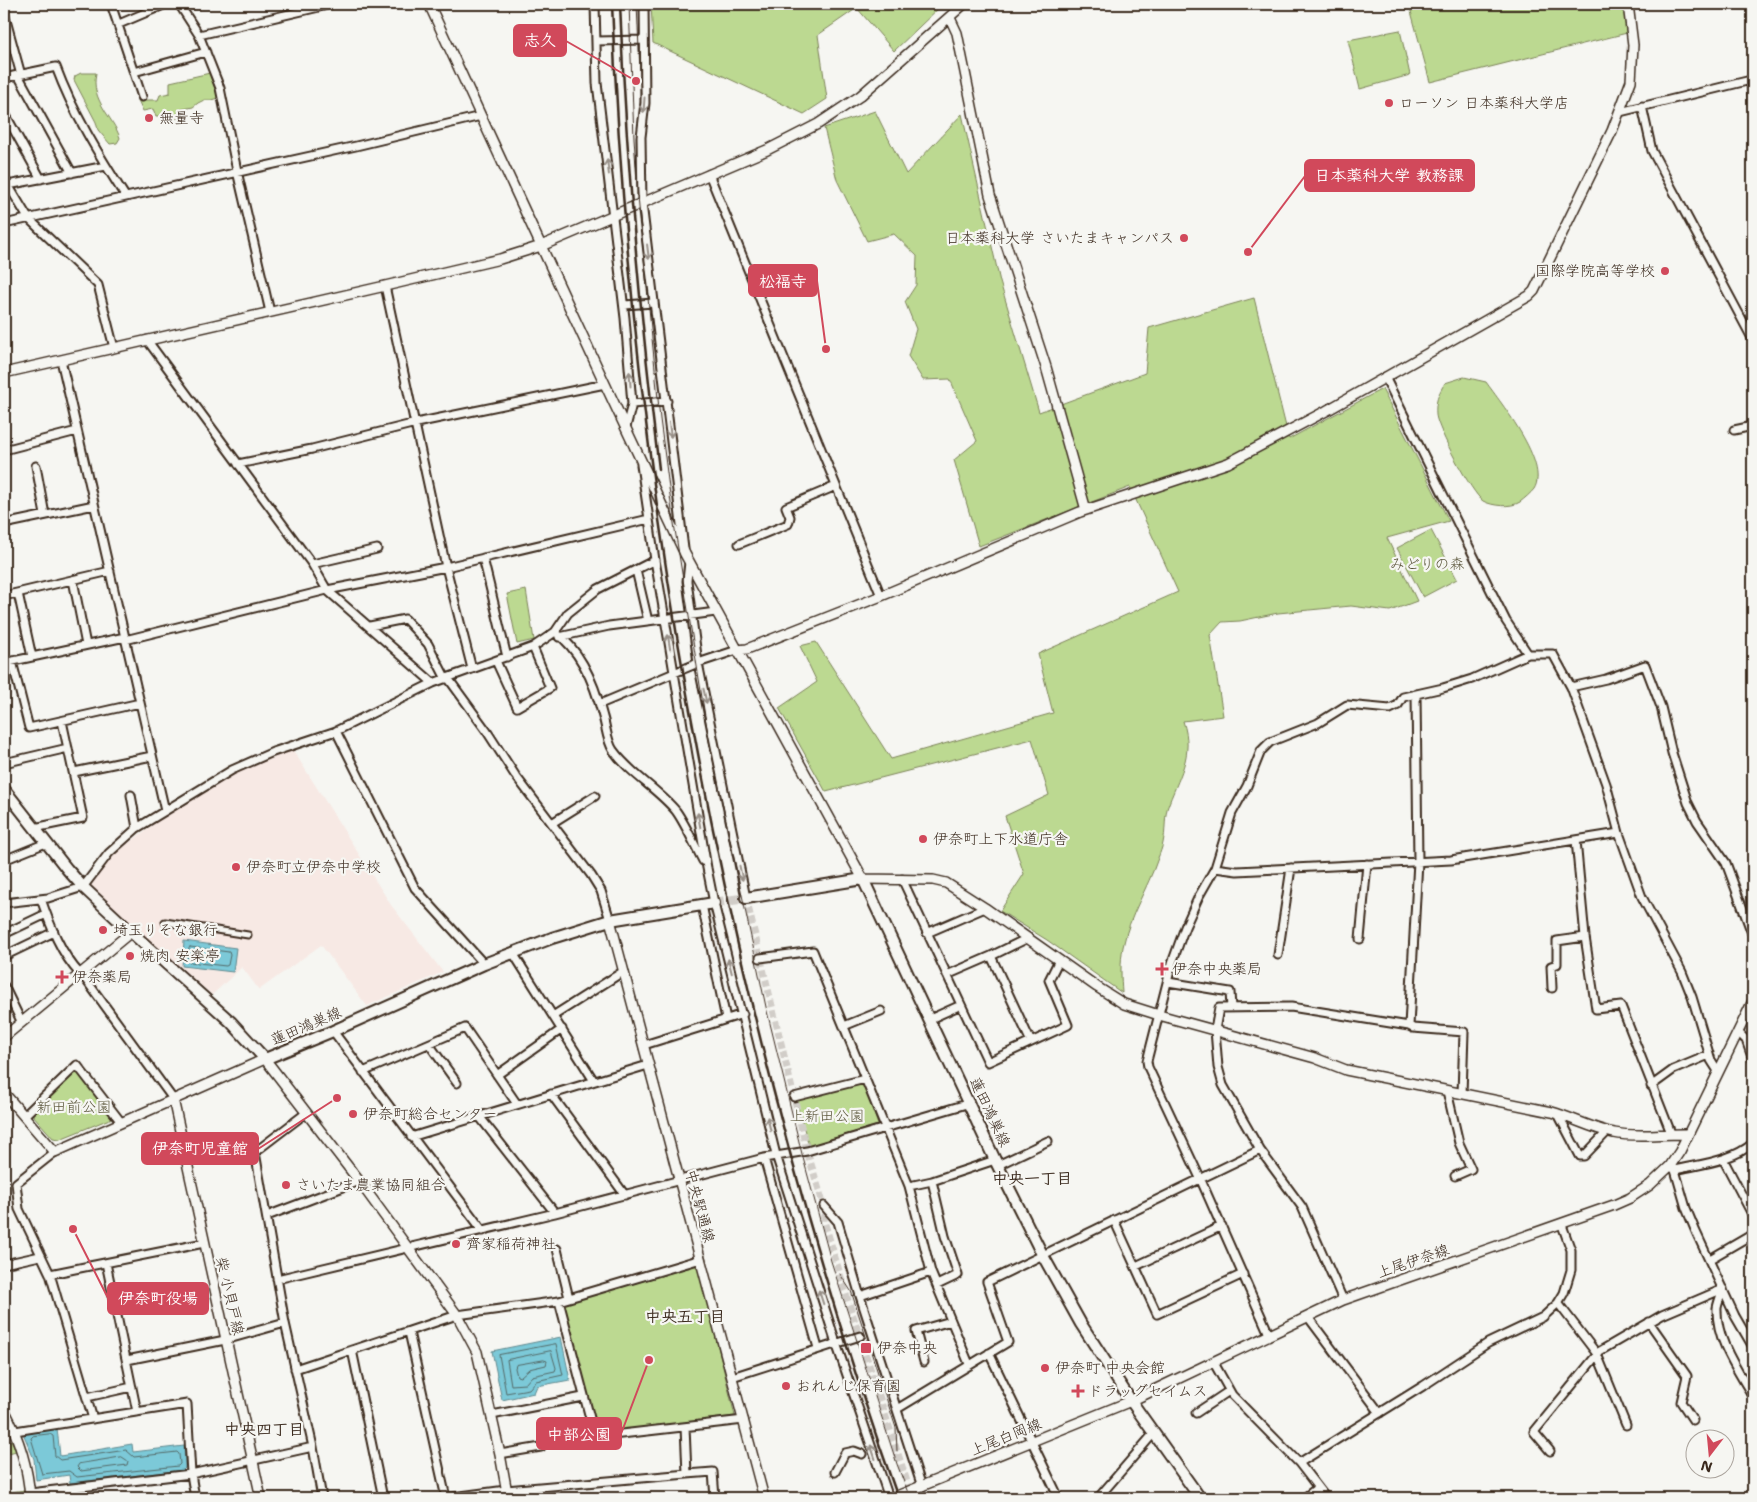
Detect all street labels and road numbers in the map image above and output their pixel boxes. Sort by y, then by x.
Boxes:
street label: 蓮田鴻巣線 [268,1002,344,1050]
street label: 蓮田鴻巣線 [965,1074,1015,1150]
street label: 中央駅通線 [681,1167,719,1245]
street label: 上尾伊奈線 [1374,1239,1452,1283]
street label: 柴 小貝戸線 [211,1255,249,1337]
street label: 上尾白岡線 [967,1414,1045,1460]

